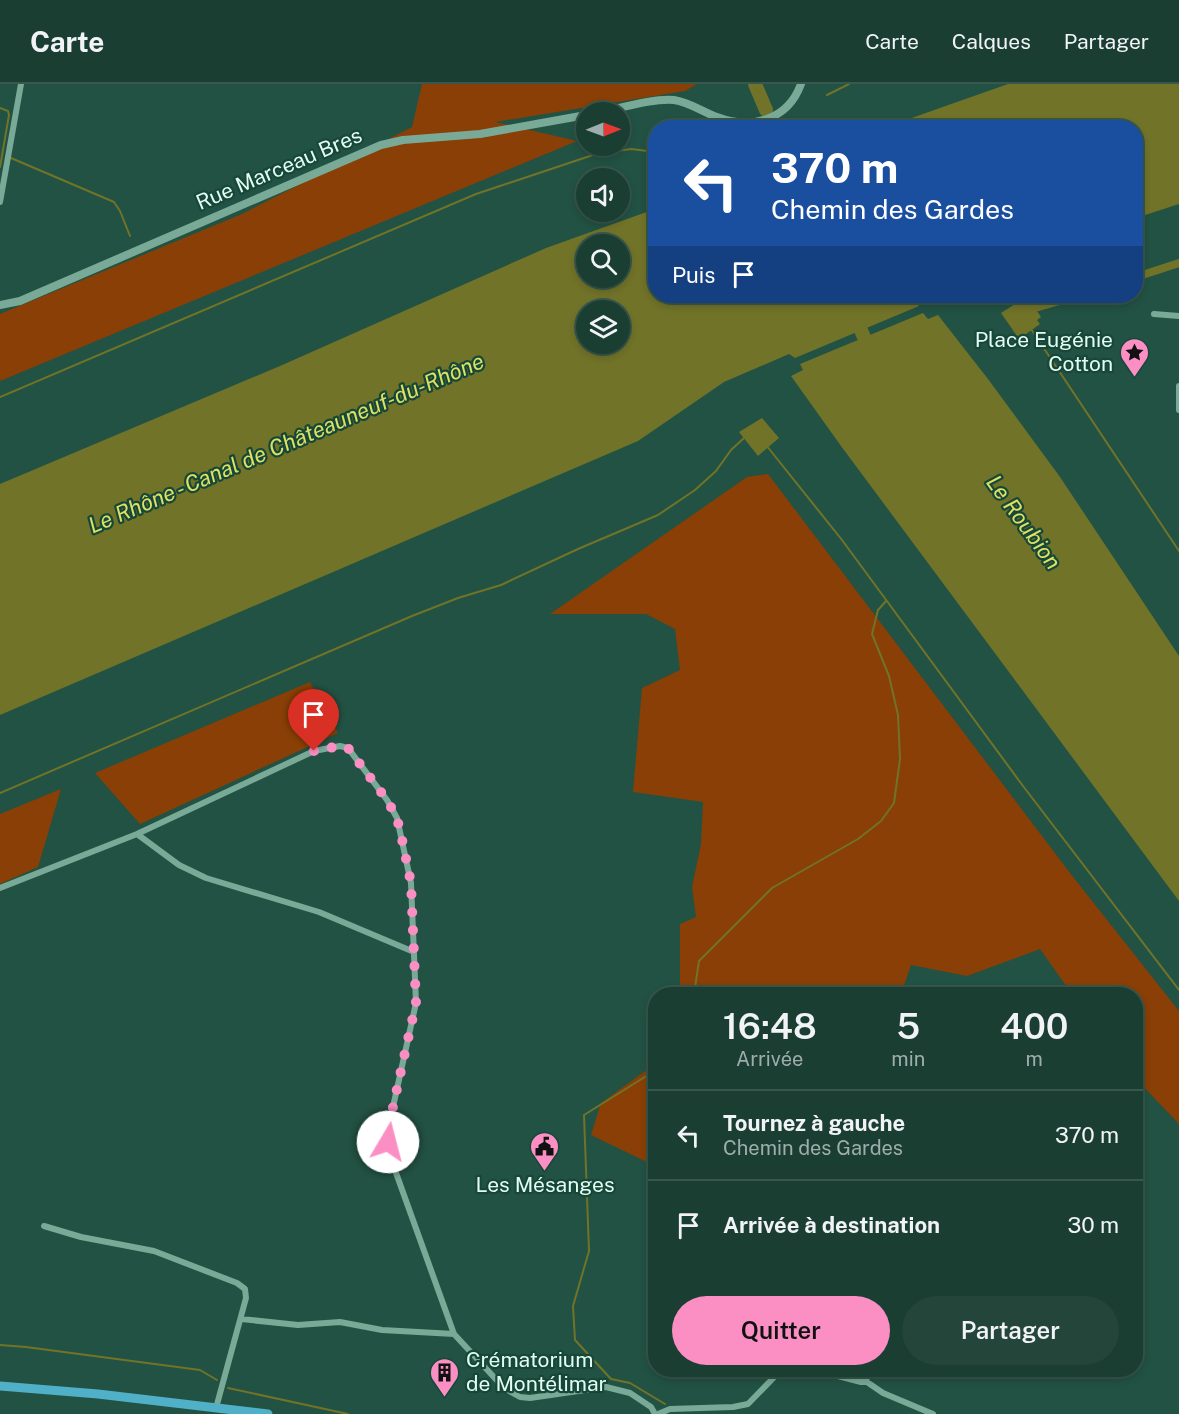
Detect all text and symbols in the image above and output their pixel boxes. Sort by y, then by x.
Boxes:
text: Carte [30,25,104,58]
text: Carte [865,29,919,54]
text: Calques [952,29,1031,54]
text: Partager [1064,29,1149,54]
north arrow [576,102,630,156]
map controls [576,102,630,354]
street label: Rue Marceau Bres [192,122,366,215]
text: 370 m [771,143,898,192]
icon: left [672,144,750,222]
button: sound [576,168,630,222]
text: Chemin des Gardes [771,193,1014,225]
button: search [576,234,630,288]
icon: arrive [727,258,760,291]
text: Puis [672,262,715,288]
button: layers [576,300,630,354]
place label: Place Eugénie Cotton [975,327,1113,376]
place icon: Place Eugénie Cotton [1118,336,1150,378]
water label: Le Rhône - Canal de Châteauneuf-du-Rhône [84,348,488,538]
water label: Le Roubion [981,470,1067,574]
pin [288,689,339,751]
icon: arrive [297,698,330,731]
text: 16:48 [723,1005,817,1047]
text: 5 [896,1005,920,1047]
text: 400 [1000,1005,1068,1047]
text: Arrivée [736,1047,803,1071]
text: min [891,1047,925,1071]
text: m [1025,1047,1043,1071]
position arrow [356,1110,420,1174]
text: Tournez à gauche [723,1110,905,1136]
icon: left [672,1119,705,1152]
text: 370 m [1055,1122,1119,1148]
public building icon: Les Mésanges [529,1130,561,1172]
text: Chemin des Gardes [723,1136,903,1160]
place label: Les Mésanges [475,1172,615,1197]
icon: arrive [672,1209,705,1242]
text: Arrivée à destination [723,1212,940,1238]
text: 30 m [1067,1212,1119,1238]
button: Quitter [672,1296,890,1365]
button: Partager [902,1296,1119,1365]
place label: Crématorium de Montélimar [466,1347,607,1396]
building icon: Crématorium de Montélimar [429,1356,461,1398]

